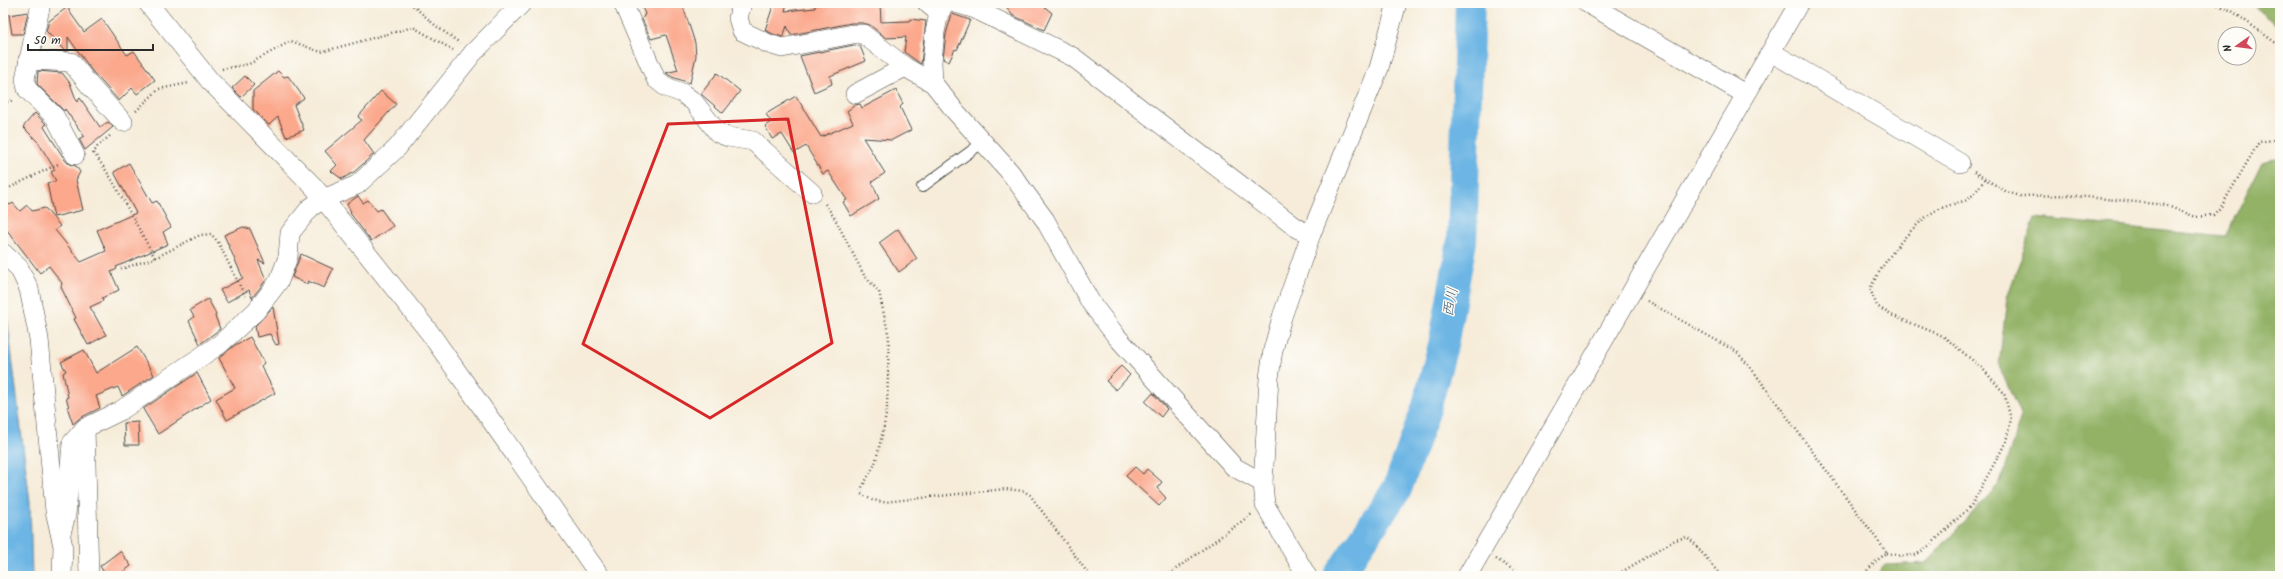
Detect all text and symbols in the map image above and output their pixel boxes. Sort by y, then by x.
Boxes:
scale bar [28,26,153,52]
north arrow [2217,26,2257,66]
text: 50 m [34,31,61,50]
text: N [2219,43,2238,54]
water label: 西川 [1437,285,1465,319]

